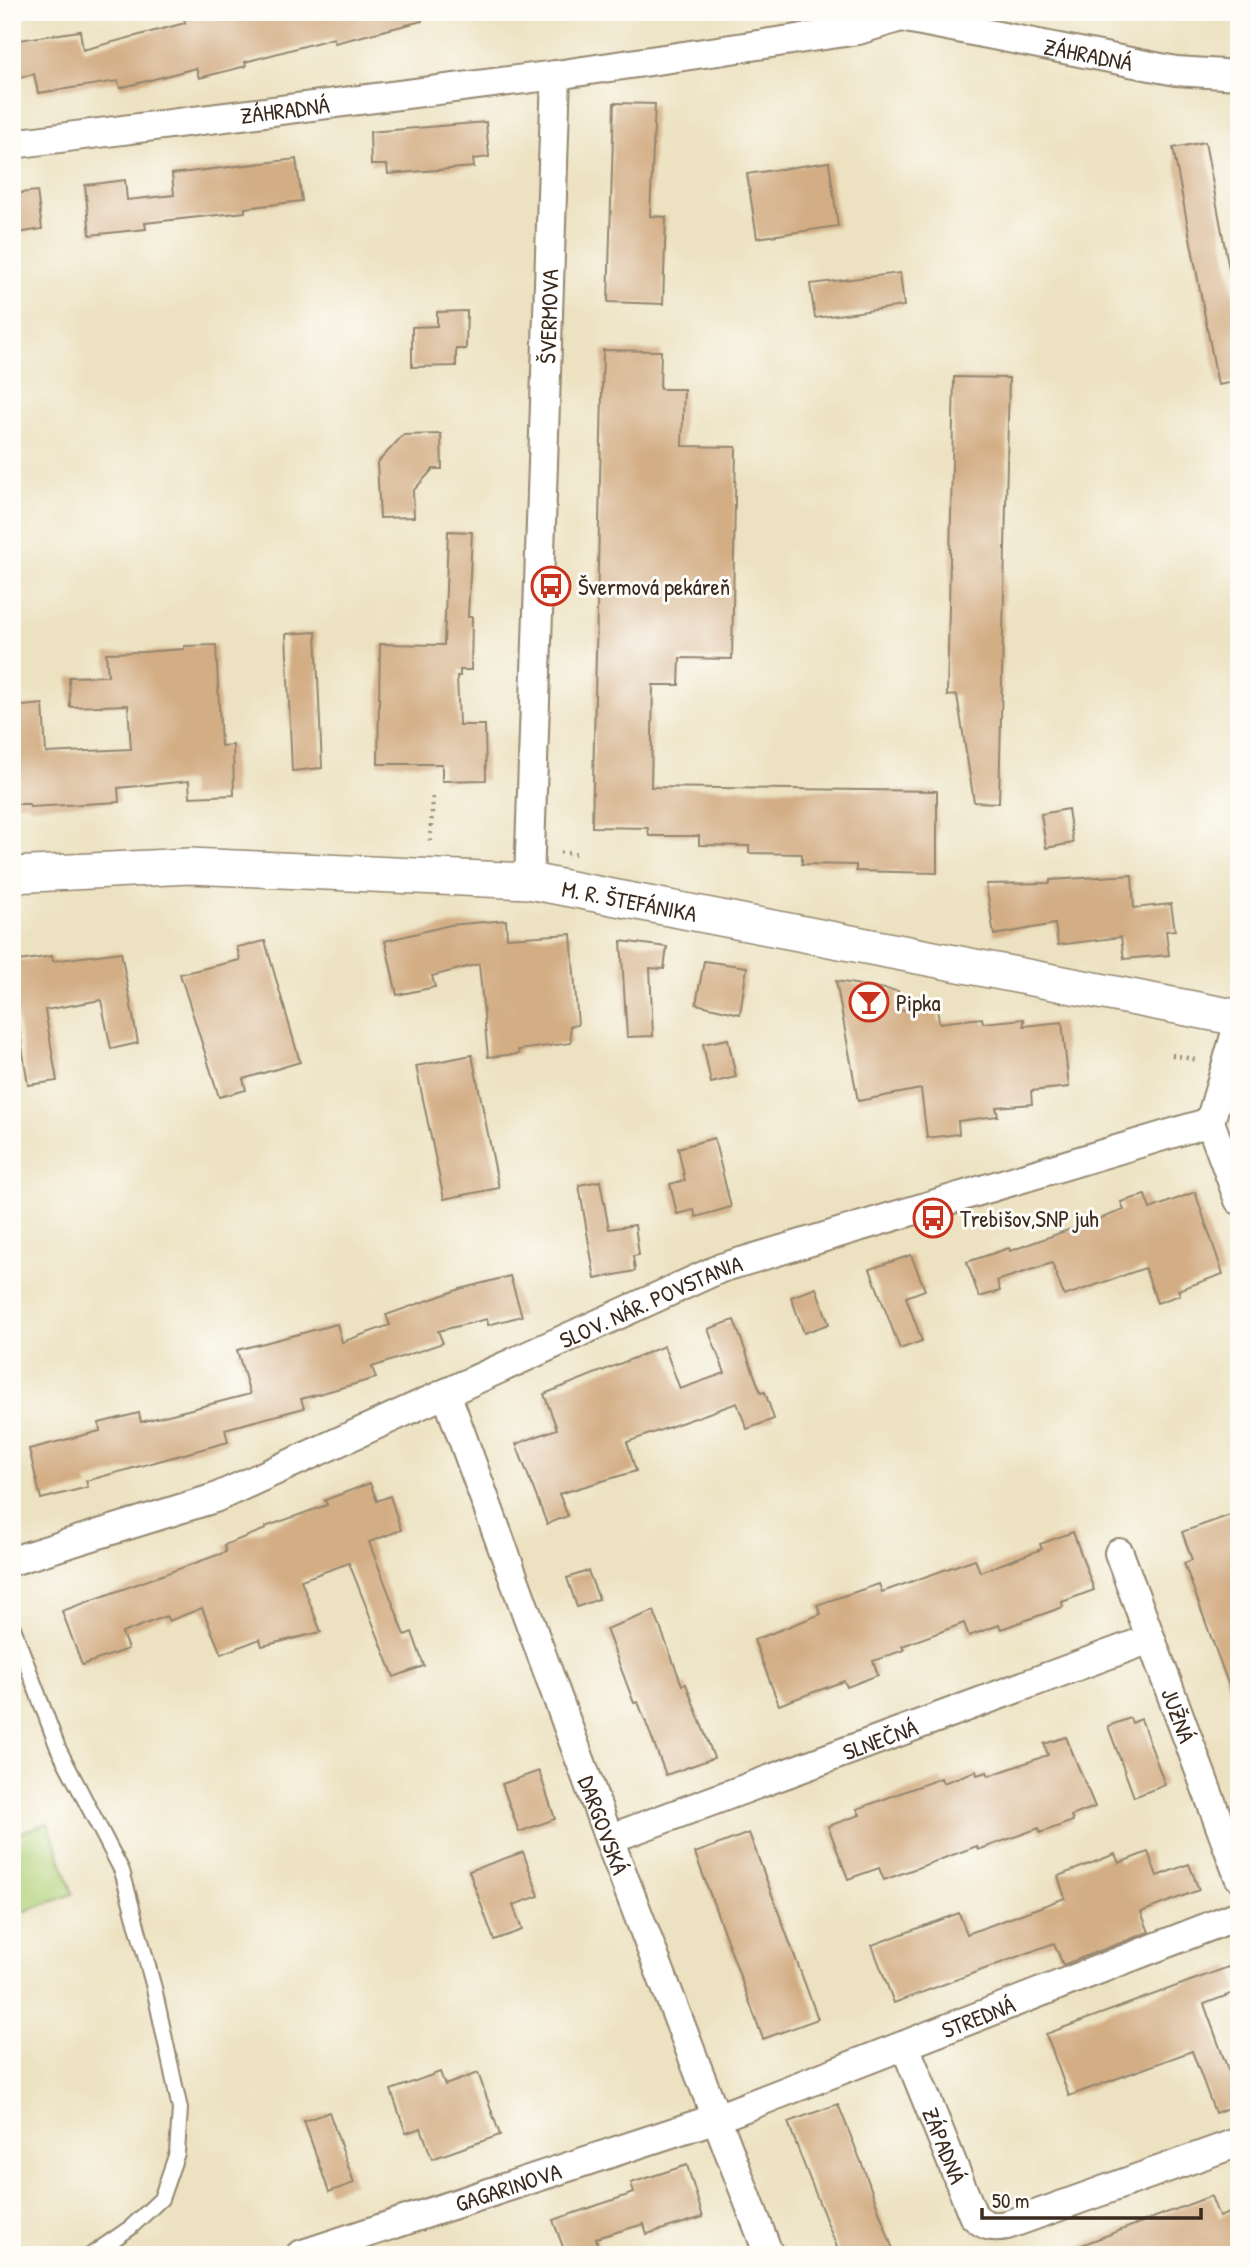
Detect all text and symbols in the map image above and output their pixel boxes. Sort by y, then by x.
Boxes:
street label: ZÁHRADNÁ [1041,30,1136,78]
street label: ZÁHRADNÁ [238,88,331,130]
street label: ŠVERMOVA [531,268,565,364]
bus stop icon: Švermová pekáreň [530,565,572,607]
place label: Švermová pekáreň [578,571,730,602]
street label: M. R. ŠTEFÁNIKA [559,872,700,929]
bar icon: Pipka [848,981,890,1023]
place label: Pipka [896,987,941,1018]
bus stop icon: Trebišov,SNP juh [912,1197,954,1239]
place label: Trebišov,SNP juh [960,1203,1099,1234]
street label: SLOV. NÁR. POVSTANIA [554,1247,746,1355]
street label: JUŽNÁ [1155,1683,1203,1747]
street label: SLNEČNÁ [838,1711,922,1767]
street label: DARGOVSKÁ [572,1771,637,1879]
street label: STREDNÁ [937,1988,1019,2045]
street label: ZÁPADNÁ [916,2103,974,2188]
street label: GAGARINOVA [451,2155,565,2218]
scale bar [982,2176,1200,2220]
text: 50 m [992,2186,1029,2215]

